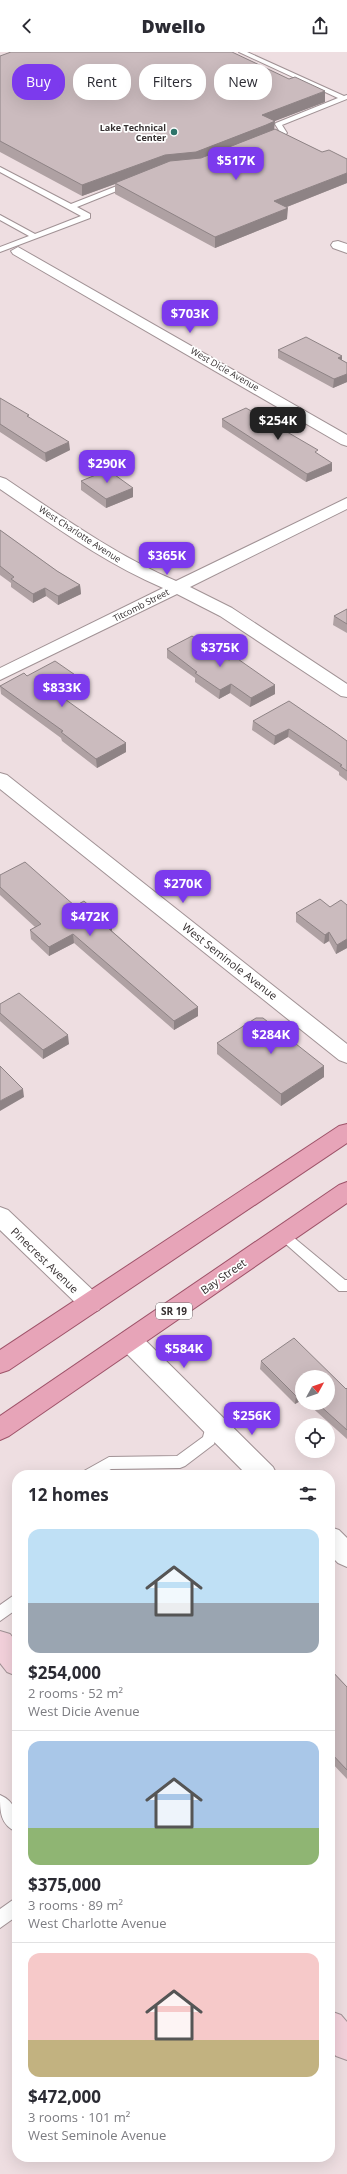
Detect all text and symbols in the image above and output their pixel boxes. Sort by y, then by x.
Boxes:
text: Dwello [142,14,205,38]
icon: back [16,15,38,37]
icon: share [309,15,331,37]
chip: Buy [12,64,65,100]
chip: Rent [73,64,131,100]
chip: Filters [139,64,206,100]
chip: New [214,64,272,100]
place label: Lake Technical Center [100,121,166,144]
marker: Lake Technical Center [169,127,179,137]
pin: $517K [208,147,264,181]
text: $517K [217,151,255,169]
pin: $703K [162,300,218,334]
text: $703K [171,304,209,322]
street label: West Dicie Avenue [188,344,262,394]
pin: $254K [250,407,306,441]
text: $254K [259,411,297,429]
pin: $290K [79,450,135,484]
text: $290K [88,454,126,472]
street label: West Charlotte Avenue [36,502,124,566]
pin: $365K [139,542,195,576]
text: $365K [148,546,186,564]
street label: Titcomb Street [111,585,171,625]
pin: $375K [192,634,248,668]
text: $375K [201,638,239,656]
pin: $833K [34,674,90,708]
text: $833K [43,678,81,696]
pin: $270K [155,870,211,904]
text: $270K [164,874,202,892]
pin: $472K [62,903,118,937]
text: $472K [71,907,109,925]
street label: West Seminole Avenue [179,919,281,1003]
pin: $284K [243,1021,299,1055]
text: $284K [252,1025,290,1043]
street label: Pinecrest Avenue [8,1224,82,1296]
street label: Bay Street [197,1255,249,1297]
road number: SR 19 [156,1303,192,1319]
pin: $584K [156,1335,212,1369]
text: $584K [165,1339,203,1357]
north arrow [295,1370,335,1410]
map controls [295,1370,335,1458]
pin: $256K [224,1402,280,1436]
text: $256K [233,1406,271,1424]
button: locate [295,1418,335,1458]
text: 12 homes [28,1483,109,1506]
icon: filters [297,1483,319,1505]
icon: home [138,1555,210,1627]
text: $254,000 [28,1661,101,1684]
text: 2 rooms · 52 m² [28,1684,123,1702]
text: West Dicie Avenue [28,1702,140,1720]
icon: home [138,1767,210,1839]
text: $375,000 [28,1873,101,1896]
text: 3 rooms · 89 m² [28,1896,123,1914]
text: West Charlotte Avenue [28,1914,167,1932]
icon: home [138,1979,210,2051]
text: $472,000 [28,2085,101,2108]
text: 3 rooms · 101 m² [28,2108,130,2126]
text: West Seminole Avenue [28,2126,166,2144]

